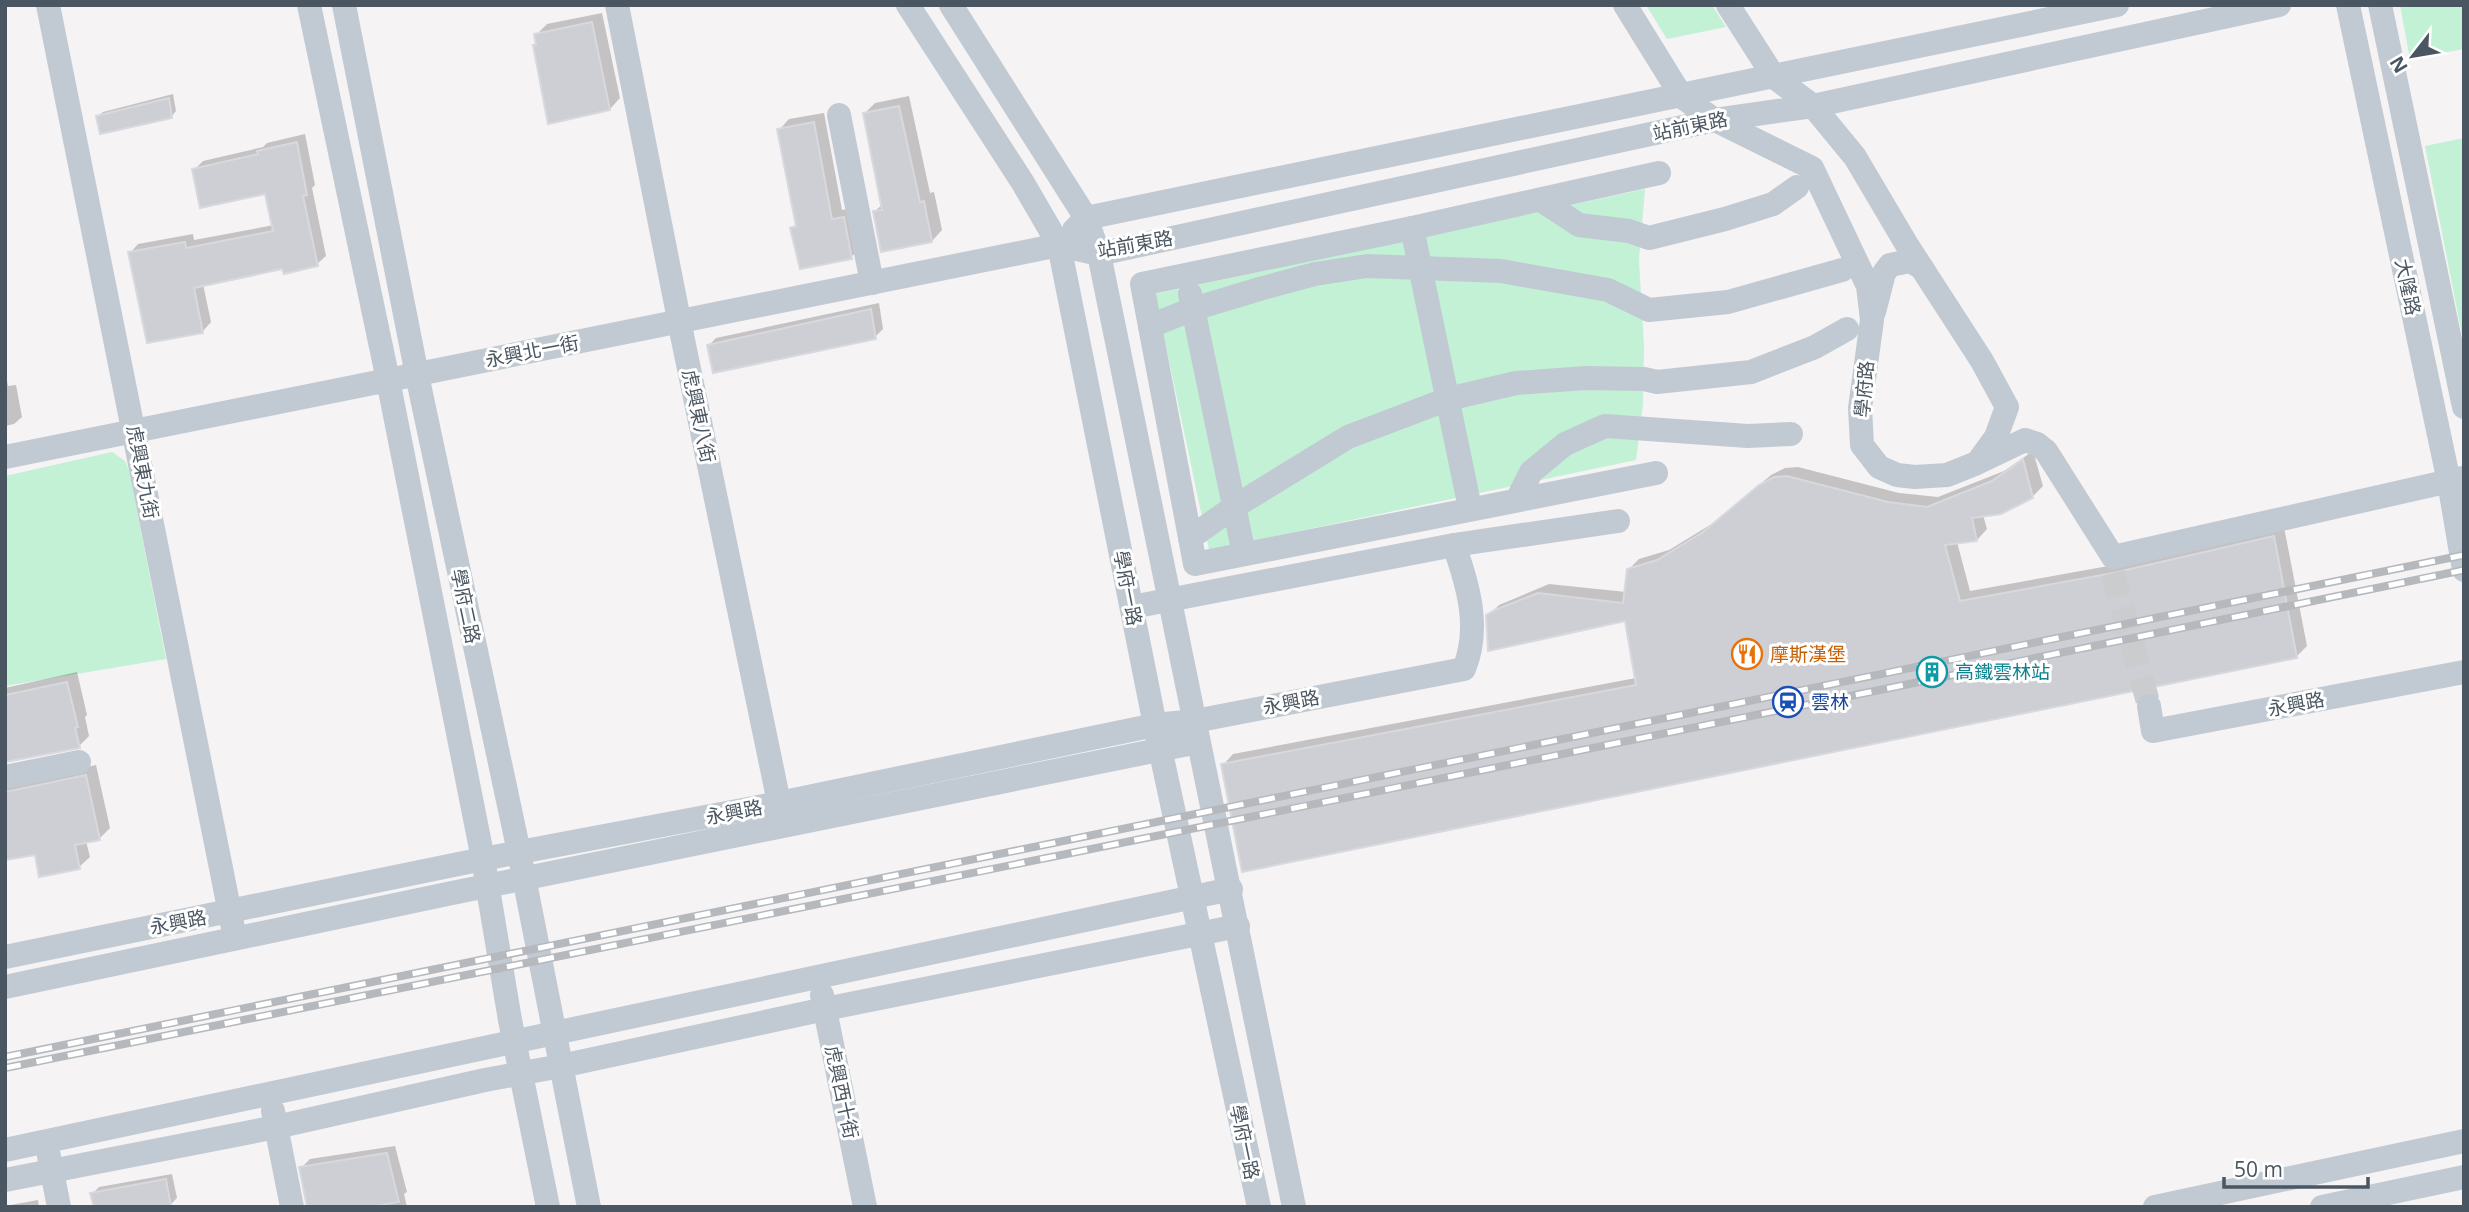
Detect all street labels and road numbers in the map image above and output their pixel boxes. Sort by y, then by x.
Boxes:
street label: 站前東路 [1650,105,1730,147]
street label: 站前東路 [1095,225,1175,263]
street label: 大隆路 [2389,256,2427,318]
street label: 永興北一街 [483,329,581,373]
street label: 學府路 [1849,359,1879,419]
street label: 虎興東八街 [676,367,722,465]
street label: 虎興東九街 [121,423,165,521]
street label: 學府一路 [1108,548,1148,628]
street label: 學府二路 [445,566,487,646]
street label: 永興路 [1261,684,1321,720]
street label: 永興路 [2266,686,2326,722]
street label: 永興路 [704,794,764,830]
street label: 永興路 [148,904,208,940]
street label: 虎興西十街 [819,1043,865,1141]
street label: 學府一路 [1224,1102,1266,1182]

